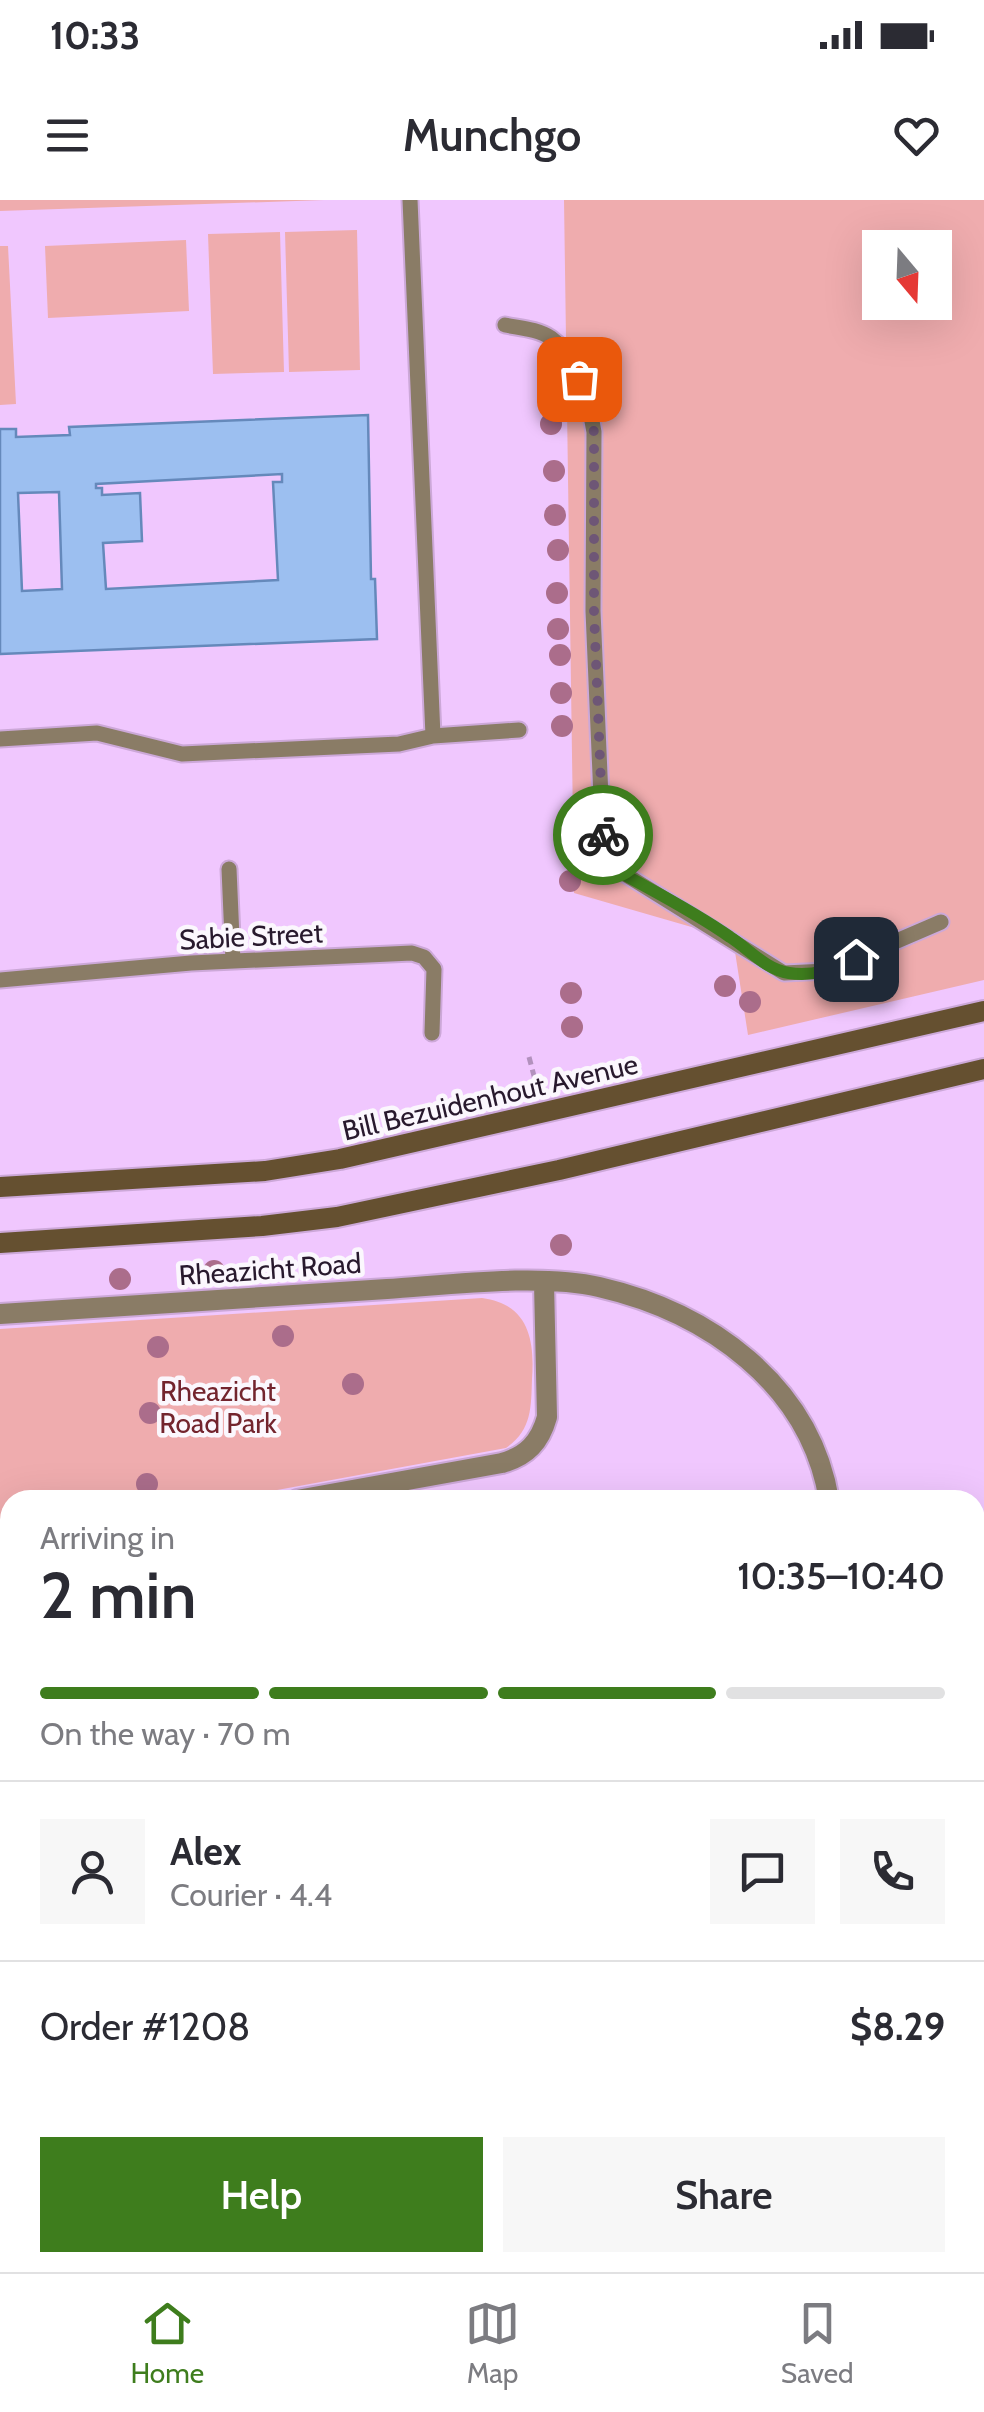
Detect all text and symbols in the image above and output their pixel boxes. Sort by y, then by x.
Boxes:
text: 10:33 [50,12,140,59]
icon: menu [40,108,95,163]
text: Munchgo [403,108,581,162]
icon: heart [889,108,944,163]
north arrow [862,230,952,320]
map controls [862,230,952,320]
pin [537,337,622,422]
icon: bag [552,352,607,407]
courier [553,785,653,885]
icon: bike [576,808,631,863]
street label: Sabie Street [178,915,324,957]
pin [814,917,899,1002]
icon: home [829,932,884,987]
street label: Bill Bezuidenhout Avenue [339,1046,641,1148]
street label: Rheazicht Road [178,1246,362,1292]
park label: Rheazicht Road Park [159,1374,277,1440]
text: Arriving in [40,1518,175,1557]
text: 10:35–10:40 [737,1552,945,1599]
text: 2 min [40,1555,197,1634]
text: On the way · 70 m [40,1714,291,1753]
button: person [40,1819,145,1924]
button: chat [710,1819,815,1924]
button: phone [840,1819,945,1924]
text: Alex [170,1828,241,1875]
text: Courier · 4.4 [170,1875,332,1914]
text: Order #1208 [40,2003,250,2050]
text: $8.29 [850,2003,945,2050]
button: Help [40,2137,483,2252]
button: Share [503,2137,945,2252]
tab: Home [130,2296,204,2390]
tab: Map [465,2296,520,2390]
tab: Saved [781,2296,854,2390]

